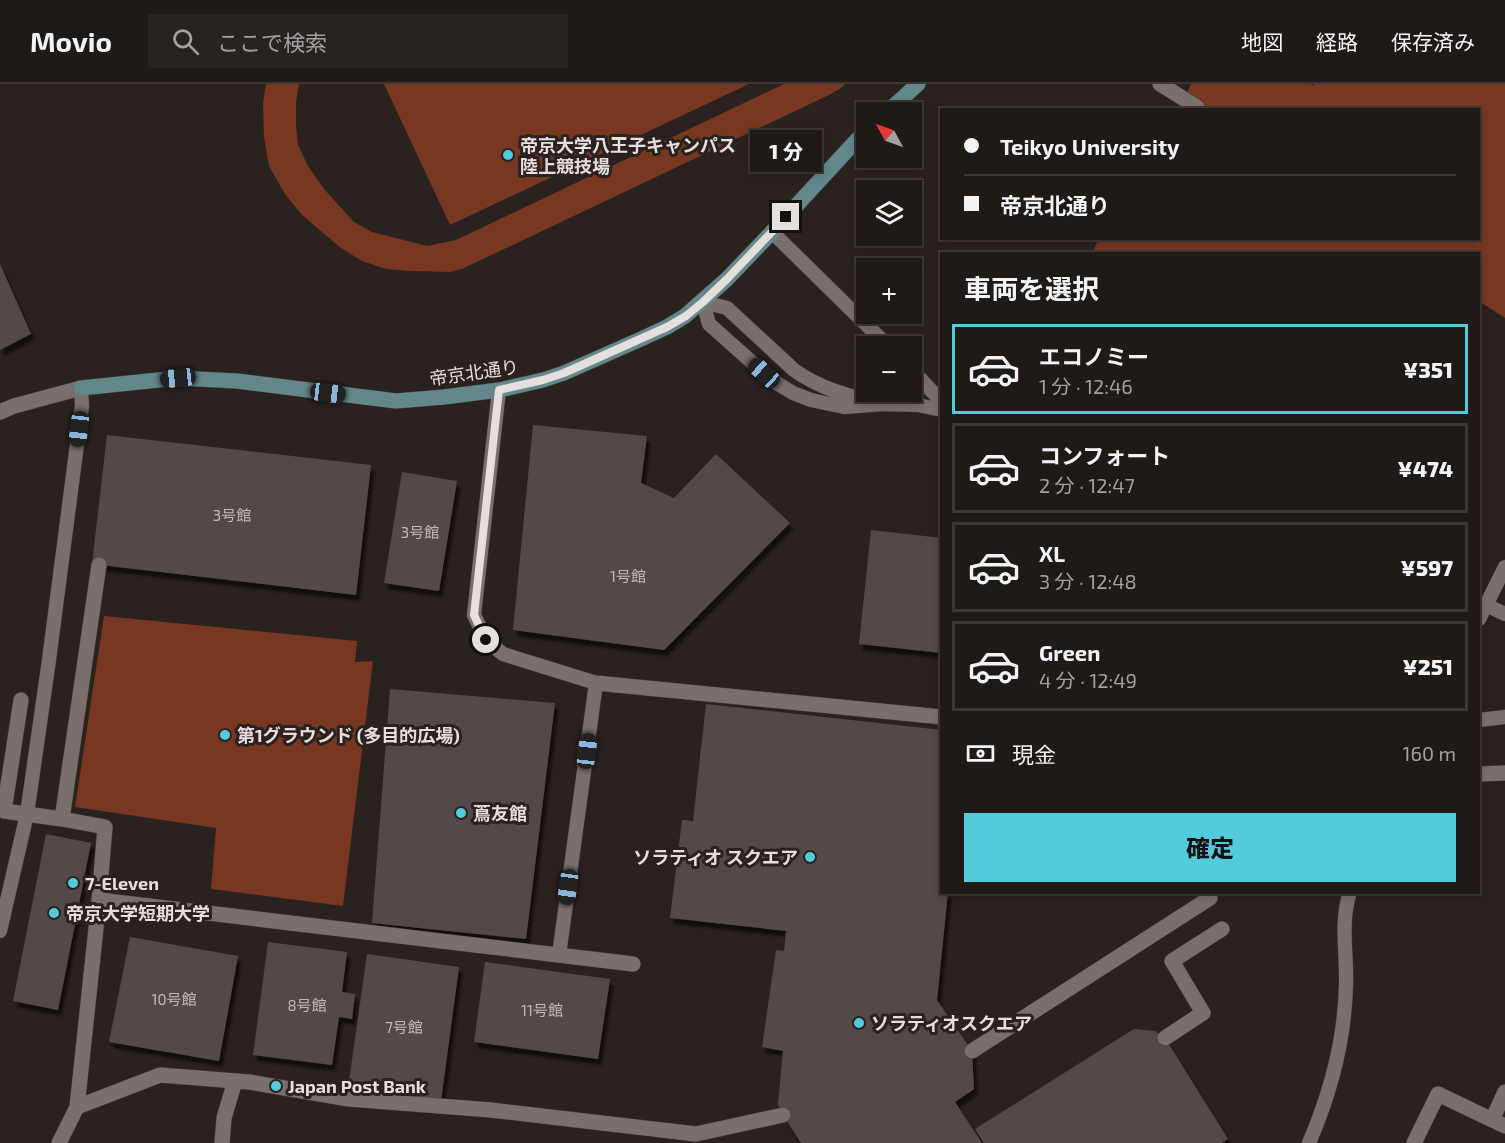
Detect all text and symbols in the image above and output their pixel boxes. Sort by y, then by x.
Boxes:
search box [148,14,568,68]
text: Movio [30,24,112,58]
icon: search [169,25,202,58]
text: ここで検索 [217,29,327,55]
text: 地図 [1241,29,1283,54]
text: 経路 [1316,29,1358,54]
text: 保存済み [1391,29,1475,54]
north arrow [856,102,922,168]
map controls [856,102,922,402]
callout: 1 分 [750,130,822,172]
text: Teikyo University [1000,133,1179,159]
place label: 帝京大学八王子キャンパス 陸上競技場 [520,134,736,177]
text: 1 分 [769,139,803,163]
marker: 帝京大学八王子キャンパス 陸上競技場 [501,148,515,162]
button: layers [856,180,922,246]
text: 帝京北通り [1000,192,1110,218]
route end [772,203,799,230]
button: + [856,258,922,324]
text: 車両を選択 [964,272,1099,304]
button: − [856,336,922,402]
icon: car [967,342,1021,396]
text: エコノミー [1039,343,1149,369]
car [745,354,783,392]
street label: 帝京北通り [428,355,520,389]
text: ¥351 [1403,356,1453,382]
car [159,367,197,389]
text: 1 分 · 12:46 [1039,374,1133,398]
car [309,382,347,404]
car [68,410,90,448]
icon: car [967,441,1021,495]
text: コンフォート [1039,442,1170,468]
text: ¥474 [1397,455,1453,481]
text: 2 分 · 12:47 [1039,473,1135,497]
house number: 3号館 [213,506,251,524]
house number: 3号館 [401,523,439,541]
icon: car [967,540,1021,594]
text: XL [1039,540,1065,566]
text: ¥597 [1401,554,1453,580]
house number: 1号館 [610,567,646,585]
text: 3 分 · 12:48 [1039,569,1137,593]
route start [472,626,499,653]
icon: car [967,639,1021,693]
text: Green [1039,639,1101,665]
text: ¥251 [1403,653,1453,679]
text: 4 分 · 12:49 [1039,668,1137,692]
place label: 第1グラウンド (多目的広場) [237,724,460,746]
marker: 第1グラウンド (多目的広場) [218,728,232,742]
car [576,732,598,770]
icon: cash [964,737,997,770]
text: 現金 [1012,741,1056,767]
text: 160 m [1403,741,1456,765]
place label: 蔦友館 [473,802,527,824]
marker: 蔦友館 [454,806,468,820]
button: 確定 [964,813,1456,882]
place label: ソラティオ スクエア [633,846,798,868]
marker: ソラティオ スクエア [803,850,817,864]
car [557,868,579,906]
place label: 7-Eleven [85,872,159,894]
marker: 7-Eleven [66,876,80,890]
place label: 帝京大学短期大学 [66,902,210,924]
marker: 帝京大学短期大学 [47,906,61,920]
house number: 10号館 [151,990,197,1008]
house number: 8号館 [287,996,327,1014]
house number: 11号館 [521,1001,563,1019]
place label: ソラティオスクエア [871,1012,1032,1034]
marker: ソラティオスクエア [852,1016,866,1030]
house number: 7号館 [385,1018,423,1036]
place label: Japan Post Bank [288,1075,426,1097]
marker: Japan Post Bank [269,1079,283,1093]

